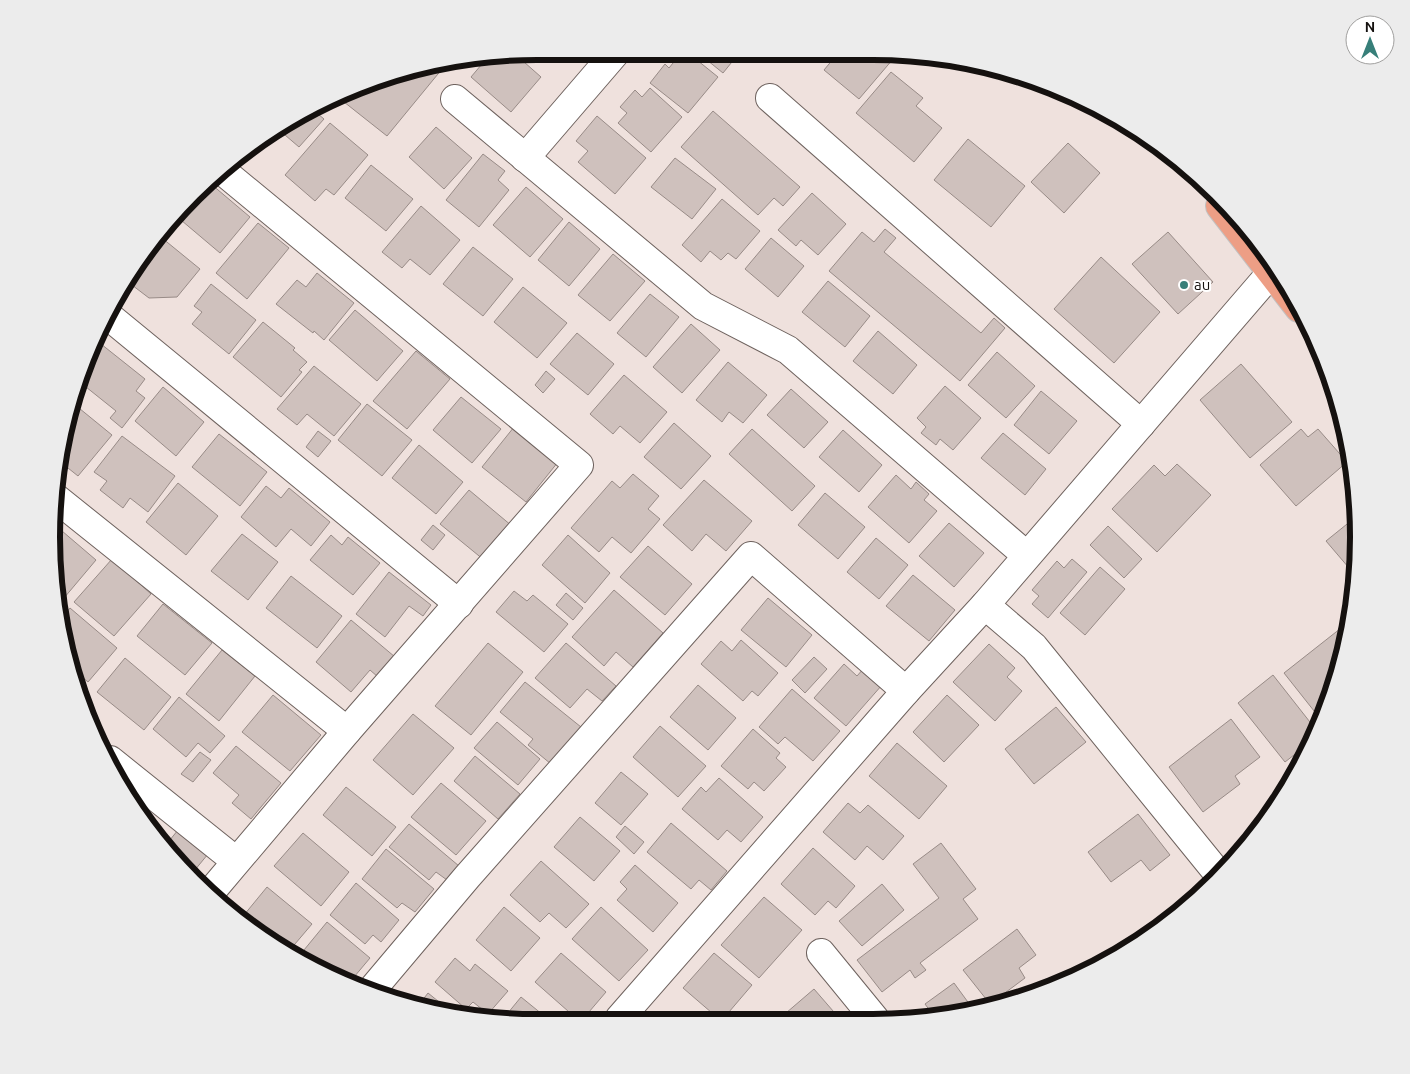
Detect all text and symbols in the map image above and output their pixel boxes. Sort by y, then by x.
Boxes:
north arrow [1345,15,1395,65]
text: N [1365,19,1375,35]
place label: au [1194,276,1210,293]
marker: au [1178,279,1190,291]

